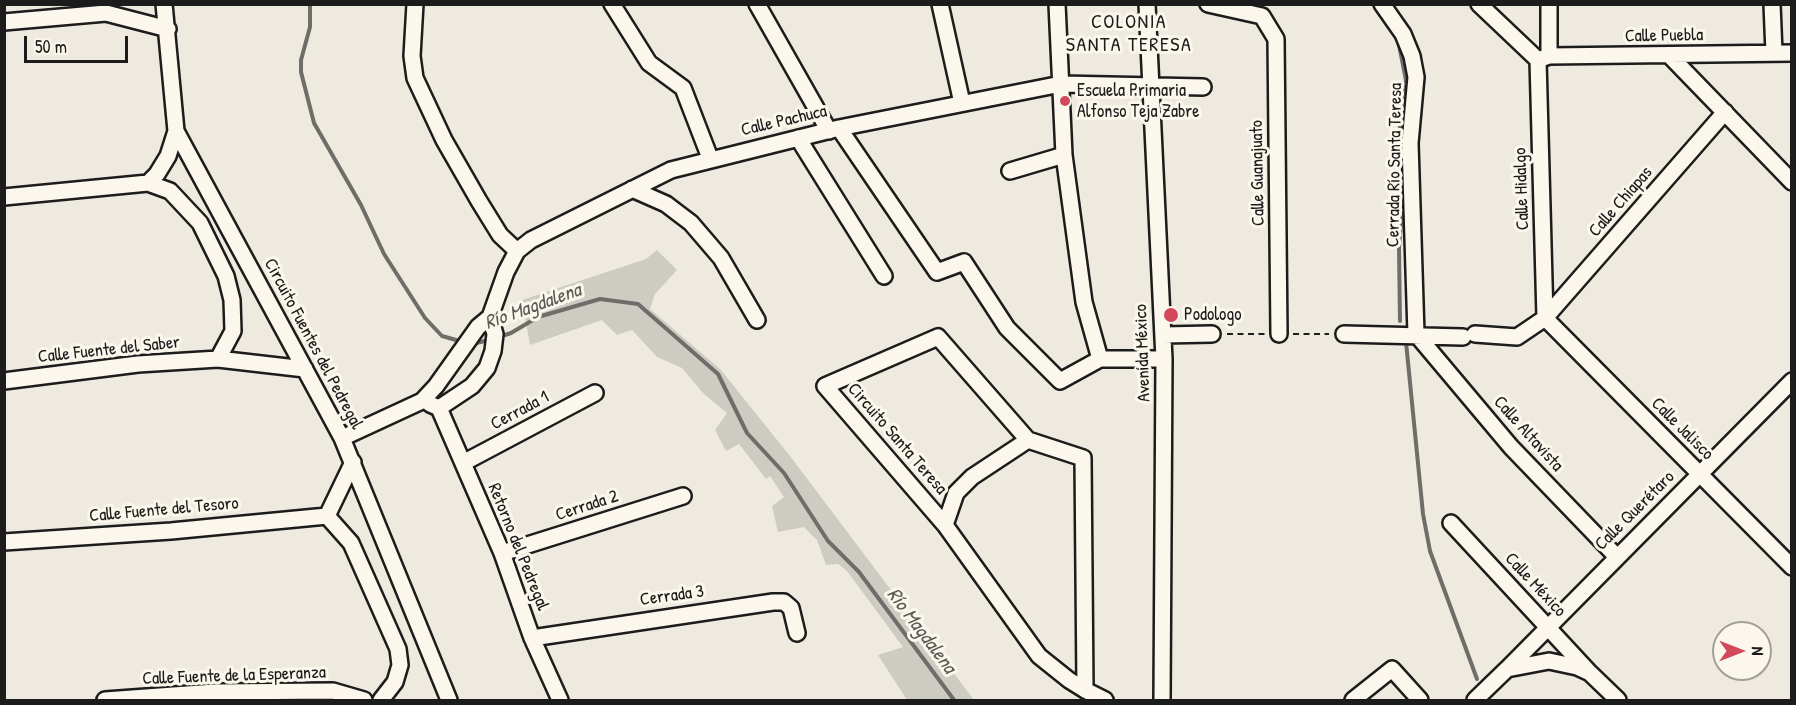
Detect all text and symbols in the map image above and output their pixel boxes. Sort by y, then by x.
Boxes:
district label: COLONIA SANTA TERESA [1066,11,1192,58]
scale bar [27,24,130,62]
street label: Calle Puebla [1625,25,1703,47]
text: 50 m [35,34,67,59]
place label: Escuela Primaria Alfonso Teja Zabre [1077,80,1199,122]
street label: Cerrada Río Santa Teresa [1383,83,1407,247]
marker: Escuela Primaria Alfonso Teja Zabre [1058,94,1072,108]
street label: Calle Pachuca [739,101,829,141]
street label: Calle Guanajuato [1246,120,1270,226]
street label: Calle Hidalgo [1510,147,1534,231]
street label: Calle Chiapas [1585,162,1657,242]
street label: Circuito Fuentes del Pedregal [259,255,367,433]
water label: Río Magdalena [482,279,584,335]
street label: Avenida México [1131,304,1155,402]
place label: Podologo [1184,304,1241,326]
marker: Podologo [1162,306,1180,324]
street label: Calle Fuente del Saber [37,332,181,368]
street label: Circuito Santa Teresa [843,379,951,499]
street label: Cerrada 1 [487,387,553,435]
street label: Calle Altavista [1488,392,1568,476]
street label: Calle Jalisco [1646,393,1718,465]
street label: Calle Querétaro [1591,467,1679,555]
street label: Retorno del Pedregal [483,480,553,614]
street label: Cerrada 2 [553,486,621,526]
street label: Calle Fuente del Tesoro [88,493,240,527]
street label: Calle México [1500,548,1570,622]
street label: Cerrada 3 [639,581,705,611]
water label: Río Magdalena [881,584,961,678]
north arrow [1712,621,1772,681]
text: N [1747,647,1769,655]
street label: Calle Fuente de la Esperanza [142,662,326,690]

